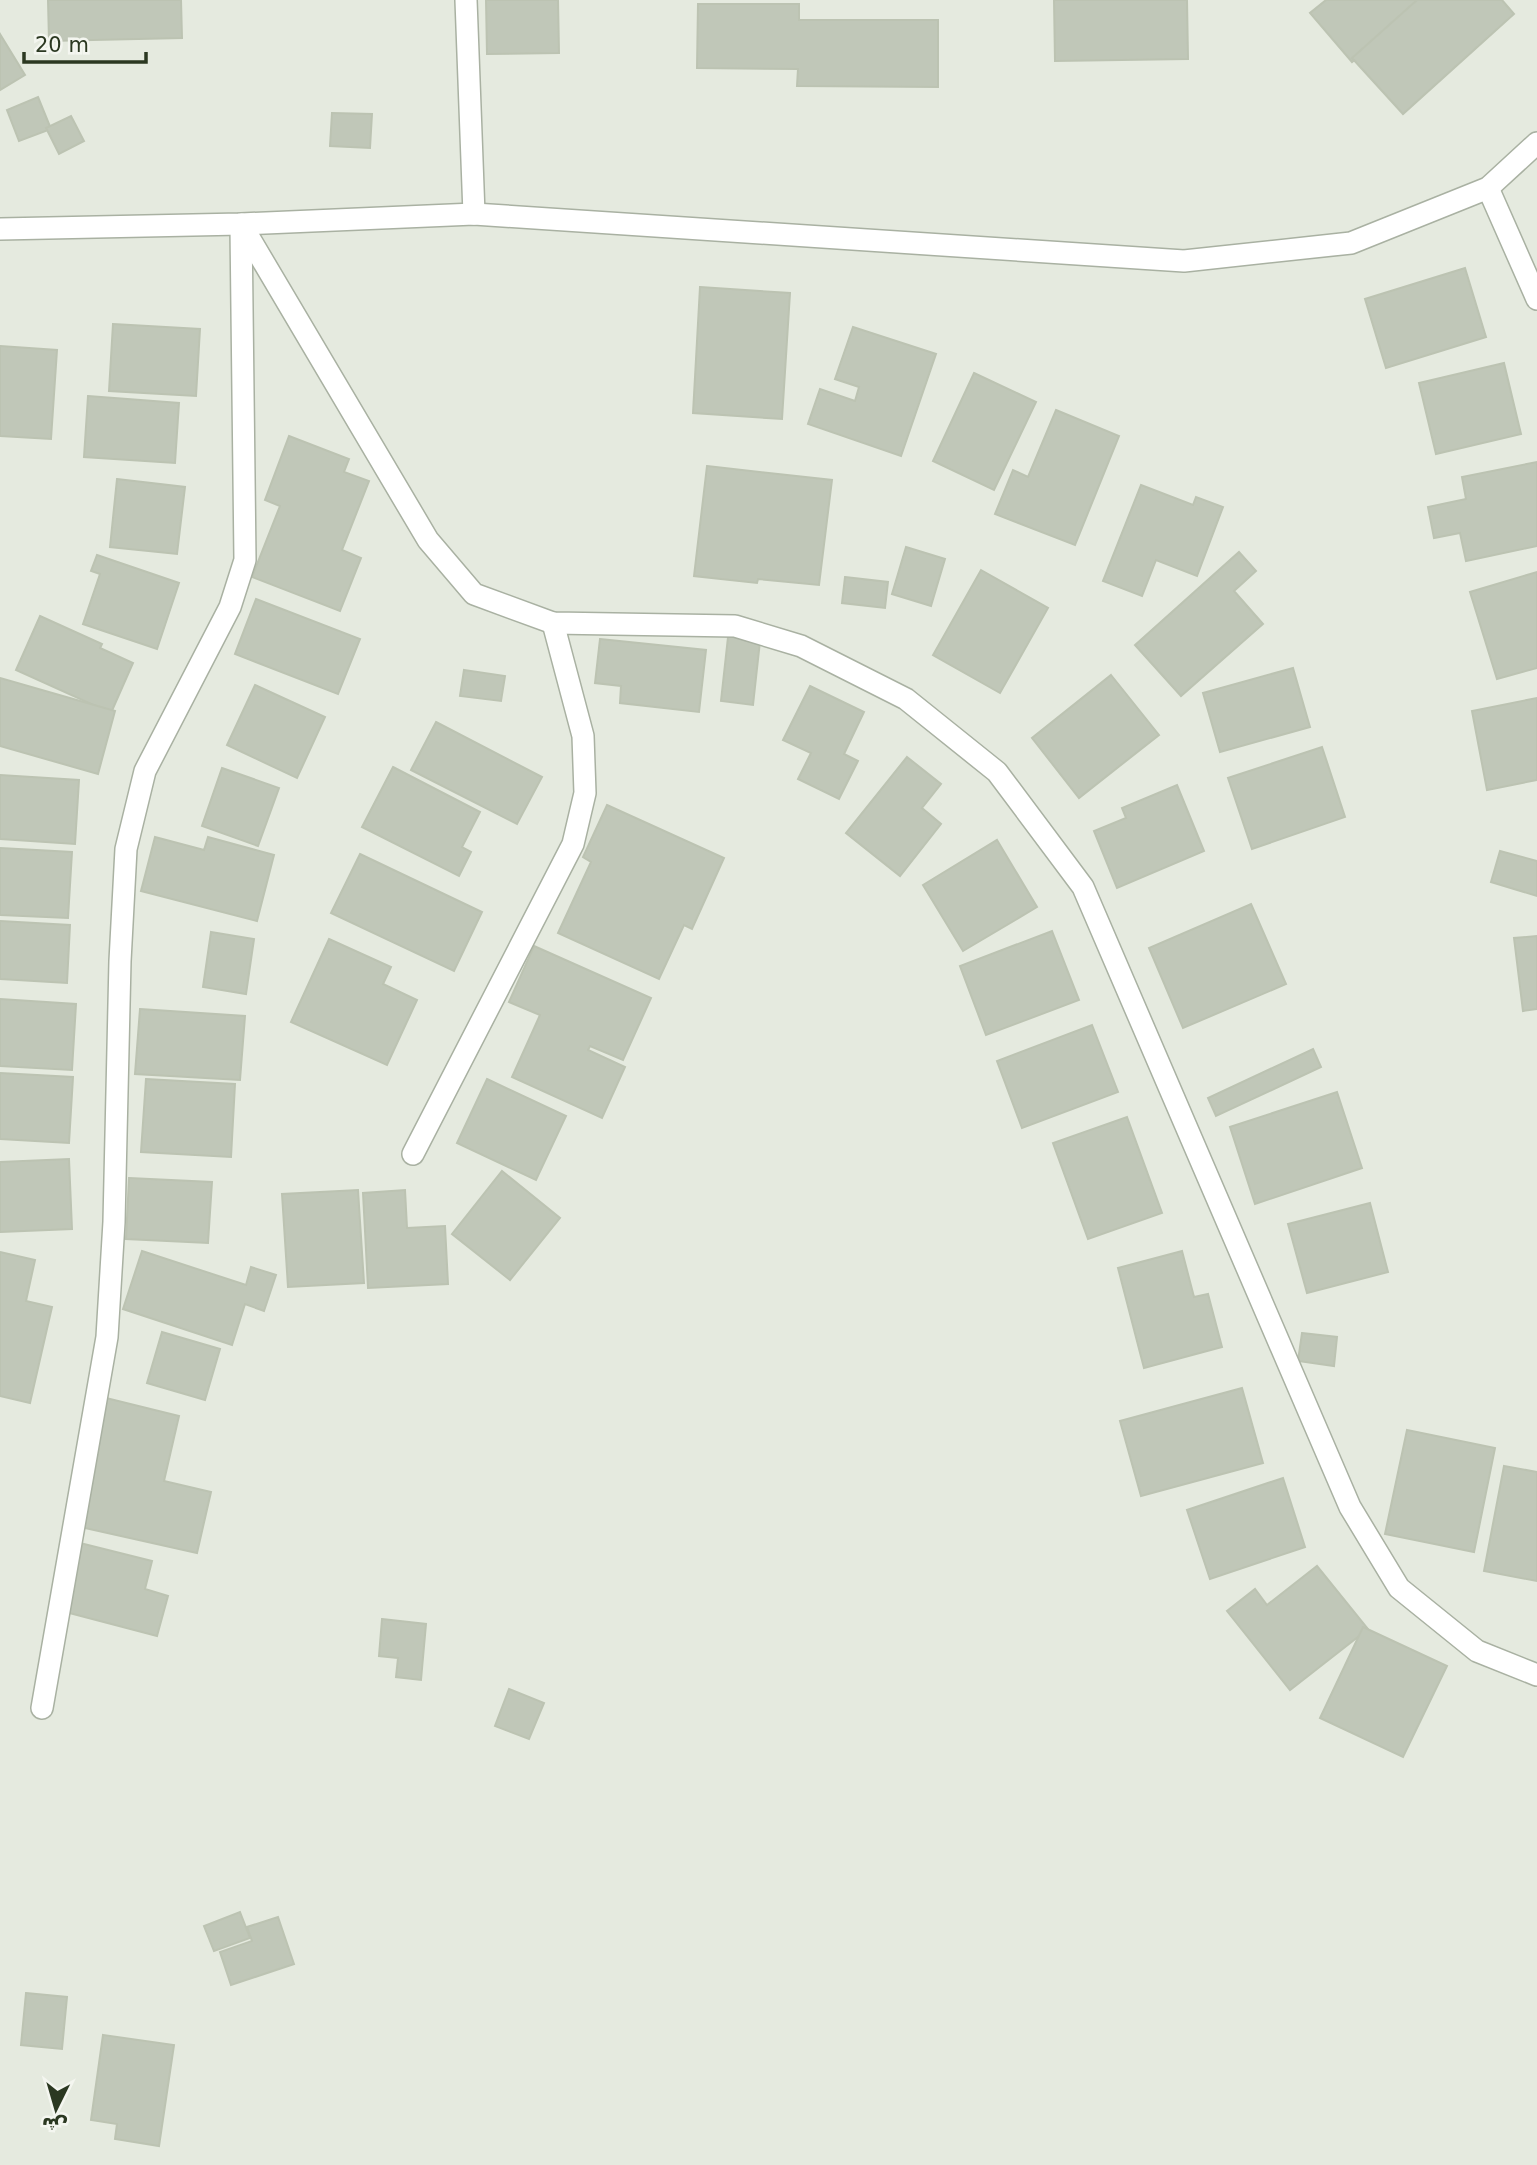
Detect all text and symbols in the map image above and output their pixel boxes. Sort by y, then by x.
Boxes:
scale bar [24,21,147,65]
text: 20 m [35,33,89,57]
north arrow [21,2074,91,2144]
text: ش [41,2113,69,2138]

